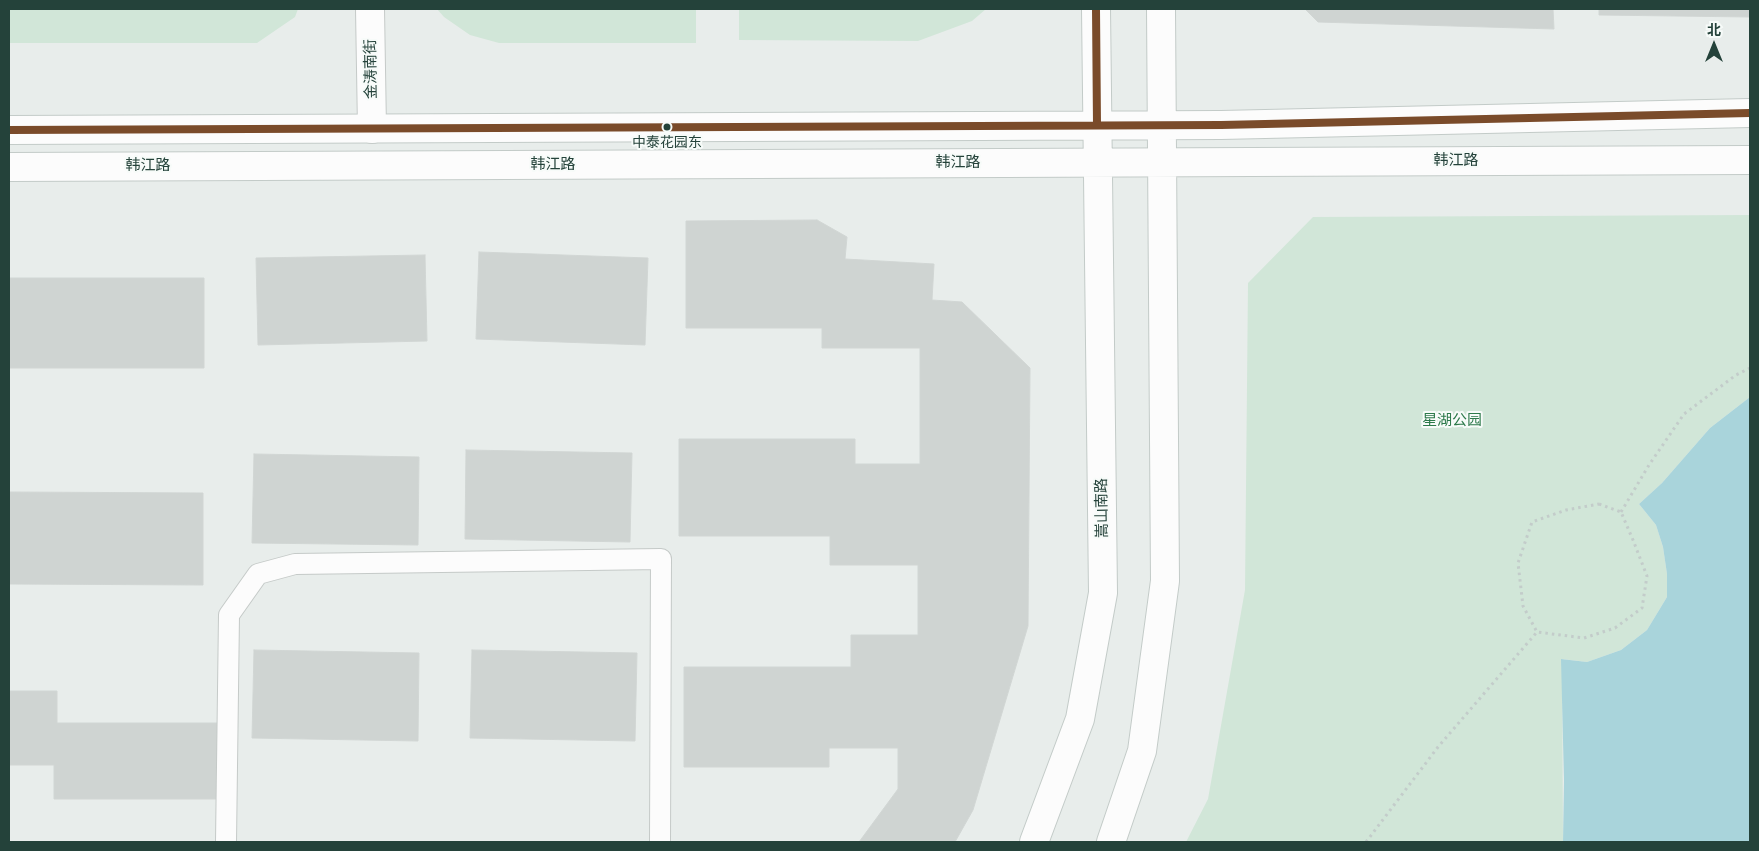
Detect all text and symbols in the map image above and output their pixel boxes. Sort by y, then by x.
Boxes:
north arrow [1689,20,1739,70]
text: 北 [1707,21,1721,39]
street label: 金涛南街 [361,39,381,99]
marker: 中泰花园东 [662,122,672,132]
place label: 中泰花园东 [632,135,702,151]
street label: 韩江路 [1434,152,1478,170]
street label: 韩江路 [936,154,980,172]
street label: 韩江路 [531,156,575,174]
street label: 韩江路 [126,157,170,175]
park label: 星湖公园 [1422,412,1482,430]
street label: 嵩山南路 [1092,478,1112,538]

